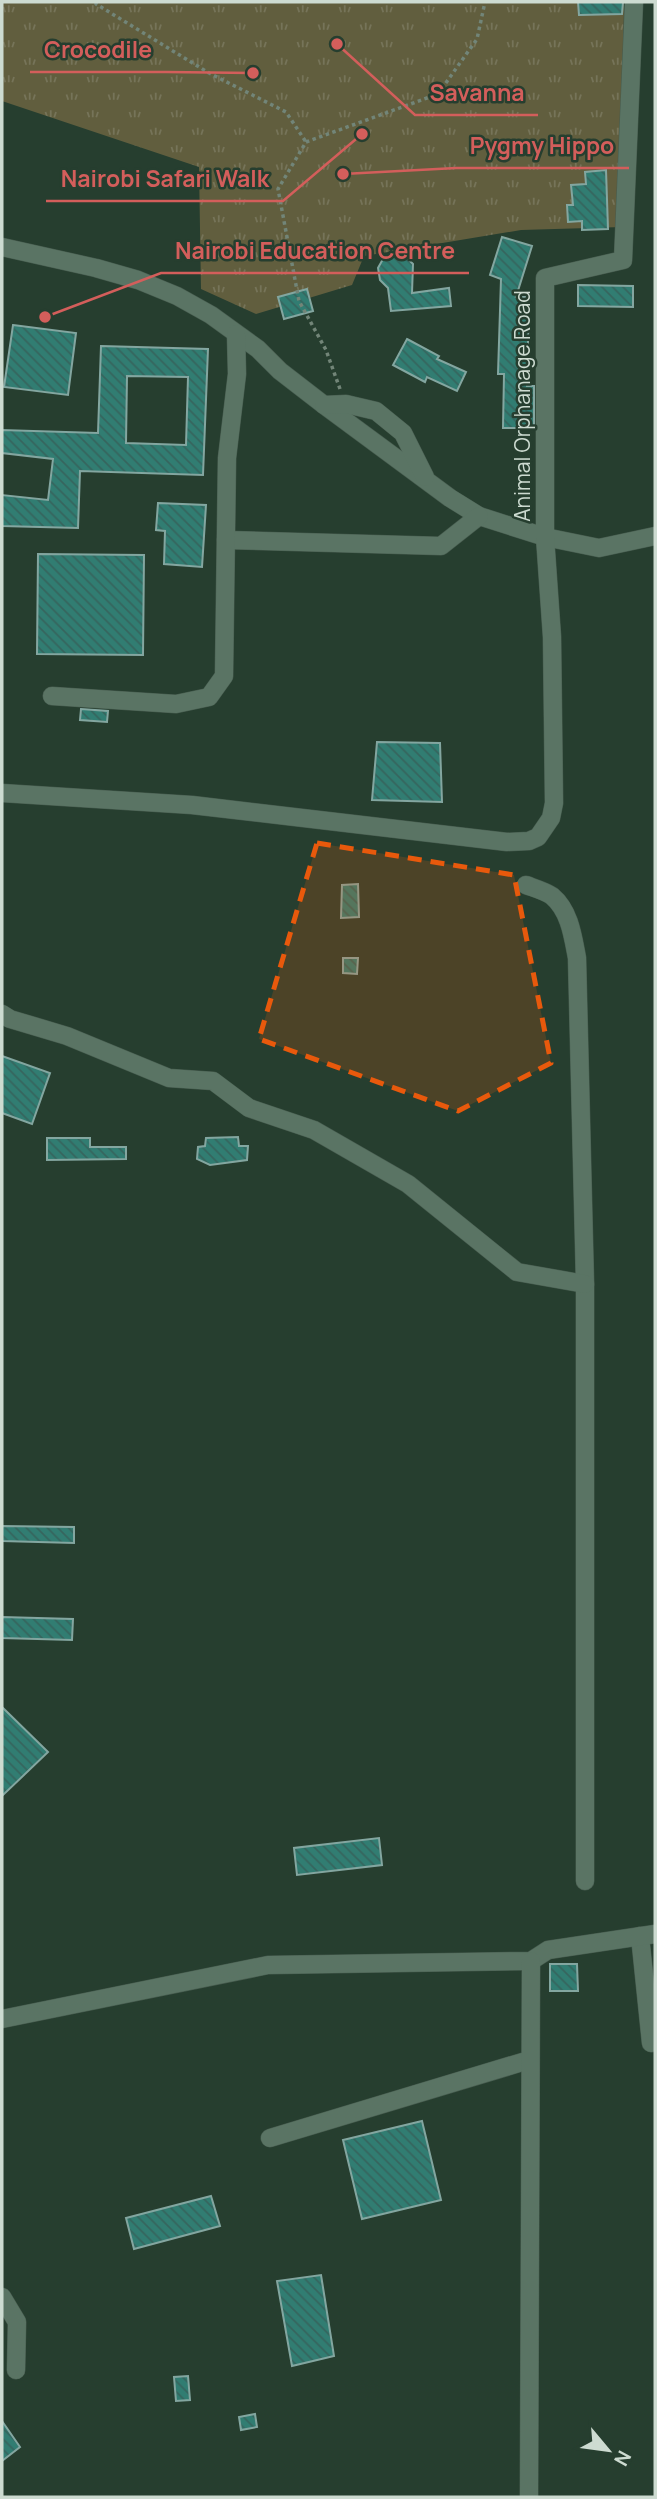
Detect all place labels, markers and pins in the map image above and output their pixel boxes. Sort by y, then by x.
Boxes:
callout: Crocodile [30,28,166,72]
callout: Savanna [415,71,538,115]
callout: Pygmy Hippo [456,124,629,168]
callout: Nairobi Safari Walk [46,157,283,201]
callout: Nairobi Education Centre [161,229,469,273]

